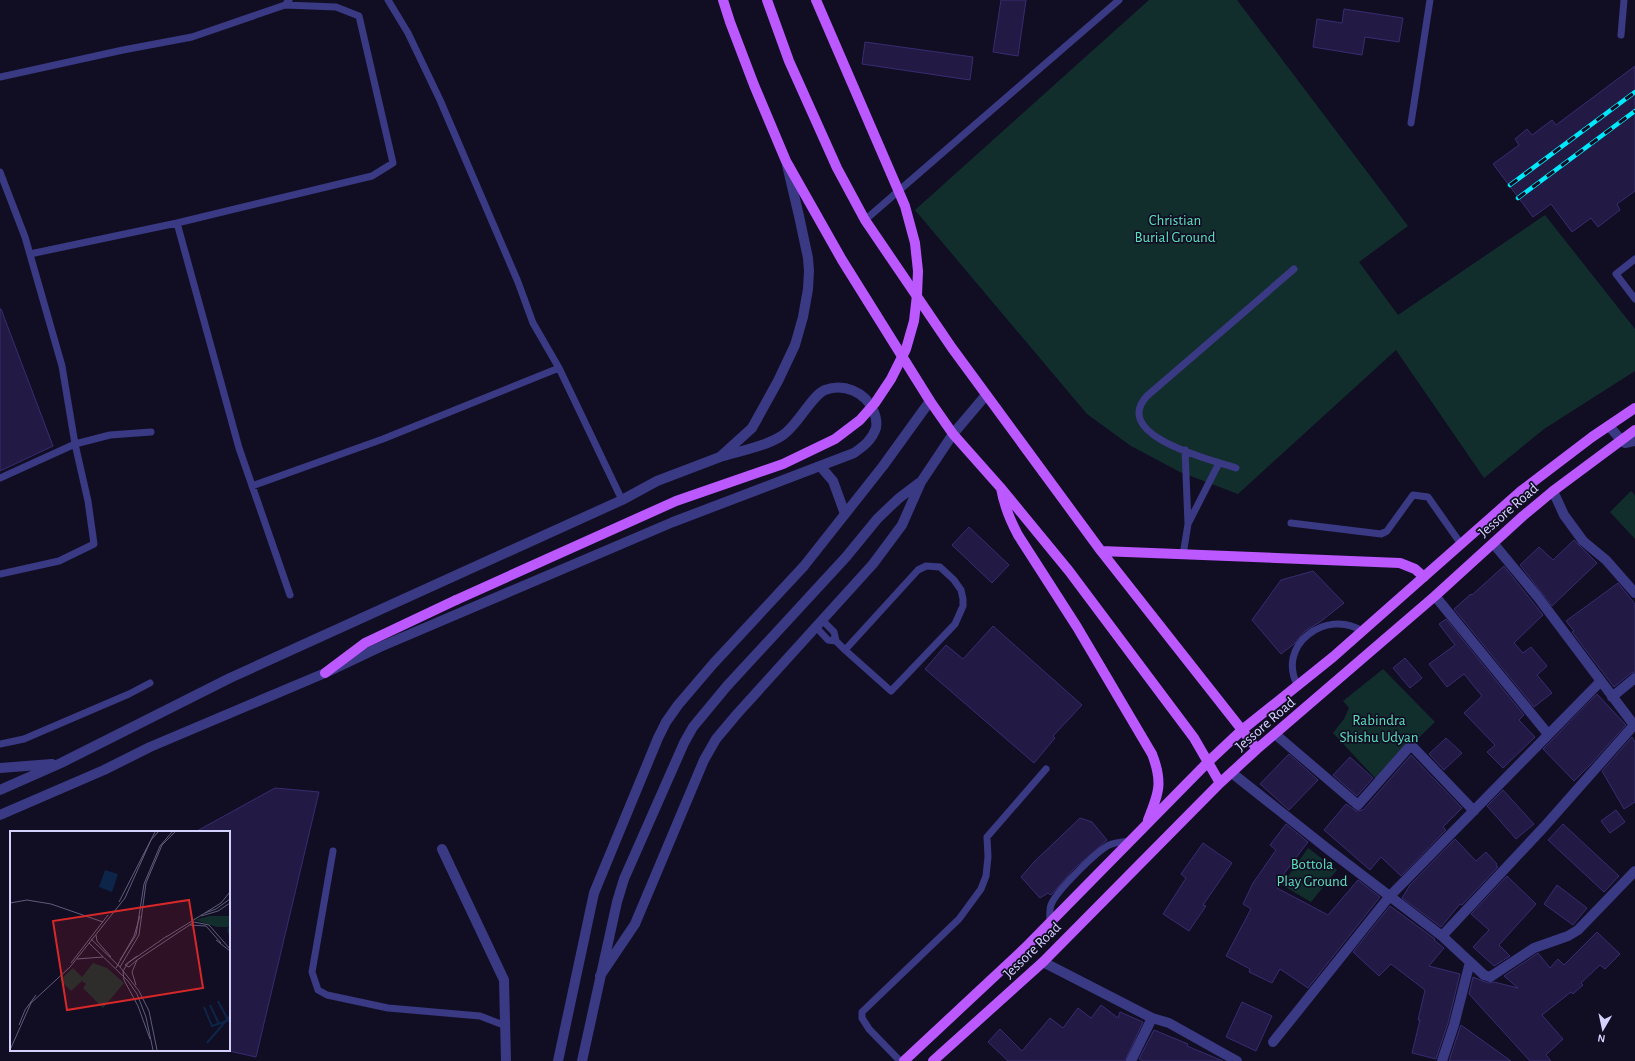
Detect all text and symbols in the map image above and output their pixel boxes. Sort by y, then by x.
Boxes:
park label: Christian Burial Ground [1134,213,1216,245]
street label: Jessore Road [1476,480,1541,540]
street label: Jessore Road [1233,694,1298,754]
park label: Rabindra Shishu Udyan [1339,713,1419,745]
inset map [10,831,230,1051]
park label: Bottola Play Ground [1276,857,1348,889]
street label: Jessore Road [1001,919,1064,981]
north arrow [1583,1009,1623,1049]
text: N [1597,1032,1606,1044]

